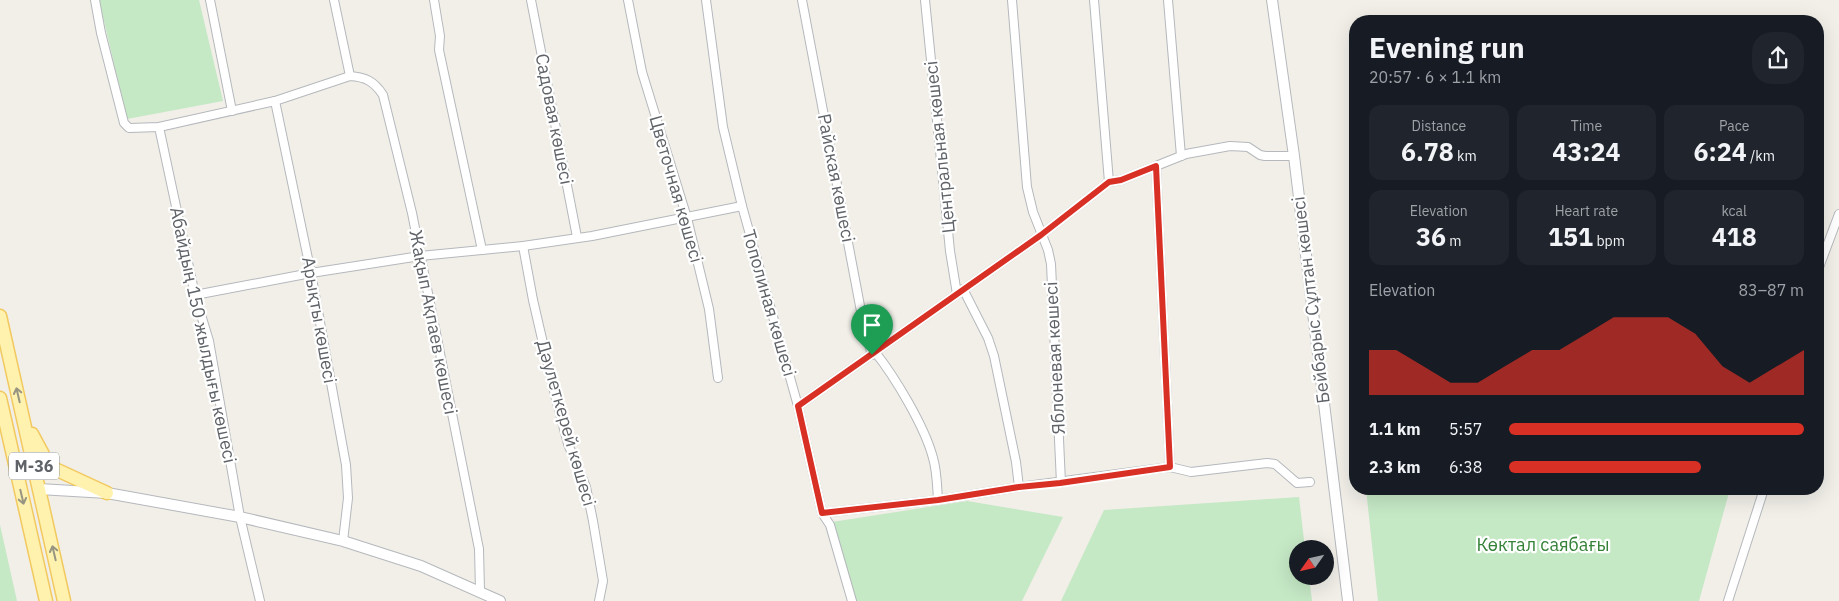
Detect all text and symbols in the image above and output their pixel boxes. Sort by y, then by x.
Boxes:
text: Evening run [1369,29,1525,66]
button: share [1752,32,1804,84]
street label: Садовая көшесі [531,51,578,186]
street label: Центральная көшесі [919,60,960,234]
text: 20:57 · 6 × 1.1 km [1369,67,1501,87]
street label: Цветочная көшесі [644,112,709,265]
street label: Райская көшесі [813,112,860,244]
text: Distance [1412,117,1466,135]
text: Time [1571,117,1602,135]
text: Pace [1719,117,1749,135]
text: 6.78 [1401,135,1454,168]
text: 43:24 [1552,135,1621,168]
text: 6:24 [1693,135,1747,168]
text: km [1454,147,1477,165]
text: /km [1747,147,1775,165]
street label: Бейбарыс Сұлтан көшесі [1286,195,1335,405]
text: Elevation [1410,202,1468,220]
text: Heart rate [1555,202,1618,220]
text: kcal [1721,202,1747,220]
street label: Абайдың 150 жылдығы көшесі [165,205,242,465]
text: 36 [1416,220,1446,253]
text: 151 [1548,220,1593,253]
text: 418 [1712,220,1757,253]
street label: Жақып Ақпаев көшесі [404,227,463,416]
street label: Тополиная көшесі [737,227,801,379]
text: m [1446,232,1462,250]
text: bpm [1593,232,1625,250]
street label: Арықты көшесі [297,255,342,385]
text: Elevation [1369,280,1435,300]
text: 83–87 m [1738,280,1804,300]
street label: Яблоневая көшесі [1039,281,1070,435]
pin [851,304,893,355]
icon: arrive [858,311,886,339]
street label: Дәулеткерей көшесі [532,337,601,509]
one-way arrow [13,387,22,403]
text: 1.1 km [1369,419,1420,439]
text: 5:57 [1449,419,1482,439]
road number: M-36 [9,452,59,480]
text: 2.3 km [1369,457,1420,477]
text: 6:38 [1449,457,1482,477]
one-way arrow [18,488,27,504]
park label: Көктал саябағы [1476,533,1610,556]
north arrow [1289,540,1334,585]
map controls [1289,540,1334,585]
one-way arrow [49,546,58,562]

